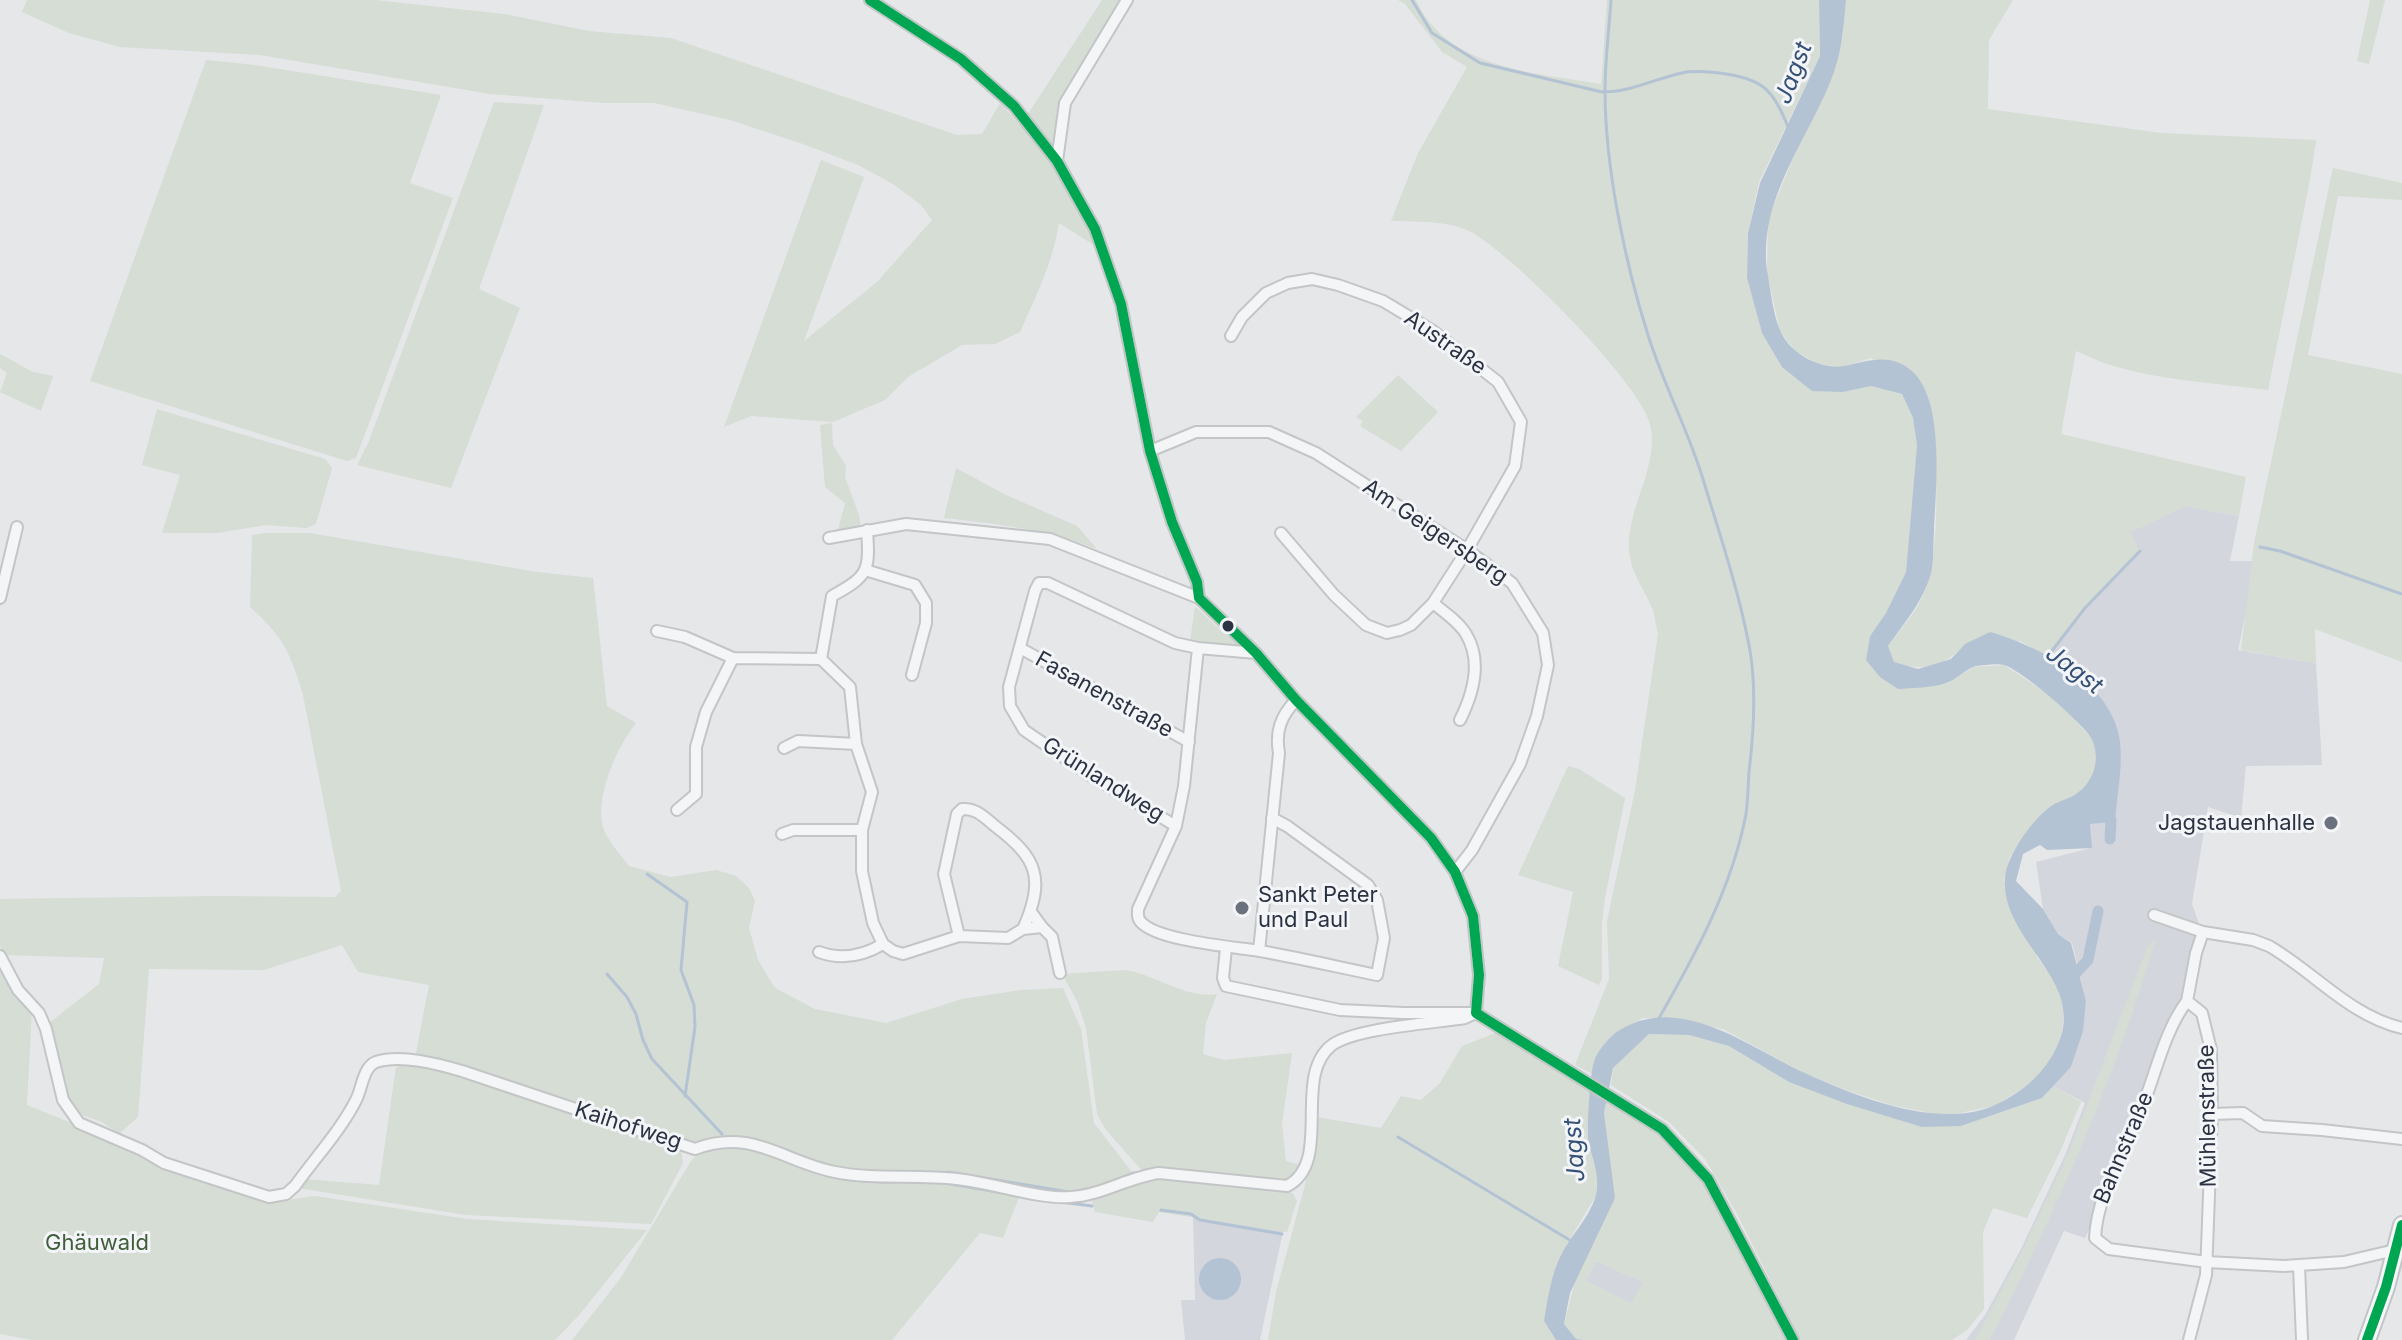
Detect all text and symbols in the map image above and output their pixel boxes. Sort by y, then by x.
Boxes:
water label: Jagst [1769,38,1819,108]
street label: Austraße [1399,305,1491,381]
street label: Am Geigersberg [1358,474,1512,590]
unlabelled marker [1220,618,1236,634]
water label: Jagst [2040,639,2108,701]
street label: Fasanenstraße [1031,646,1177,744]
street label: Grünlandweg [1037,732,1169,828]
place label: Jagstauenhalle [2158,810,2315,836]
marker: Jagstauenhalle [2322,814,2340,832]
place label: Sankt Peter und Paul [1258,882,1378,934]
marker: Sankt Peter und Paul [1233,899,1251,917]
street label: Mühlenstraße [2194,1044,2222,1188]
street label: Bahnstraße [2089,1088,2159,1208]
street label: Kaihofweg [571,1096,685,1156]
water label: Jagst [1558,1117,1592,1183]
park label: Ghäuwald [45,1230,149,1256]

